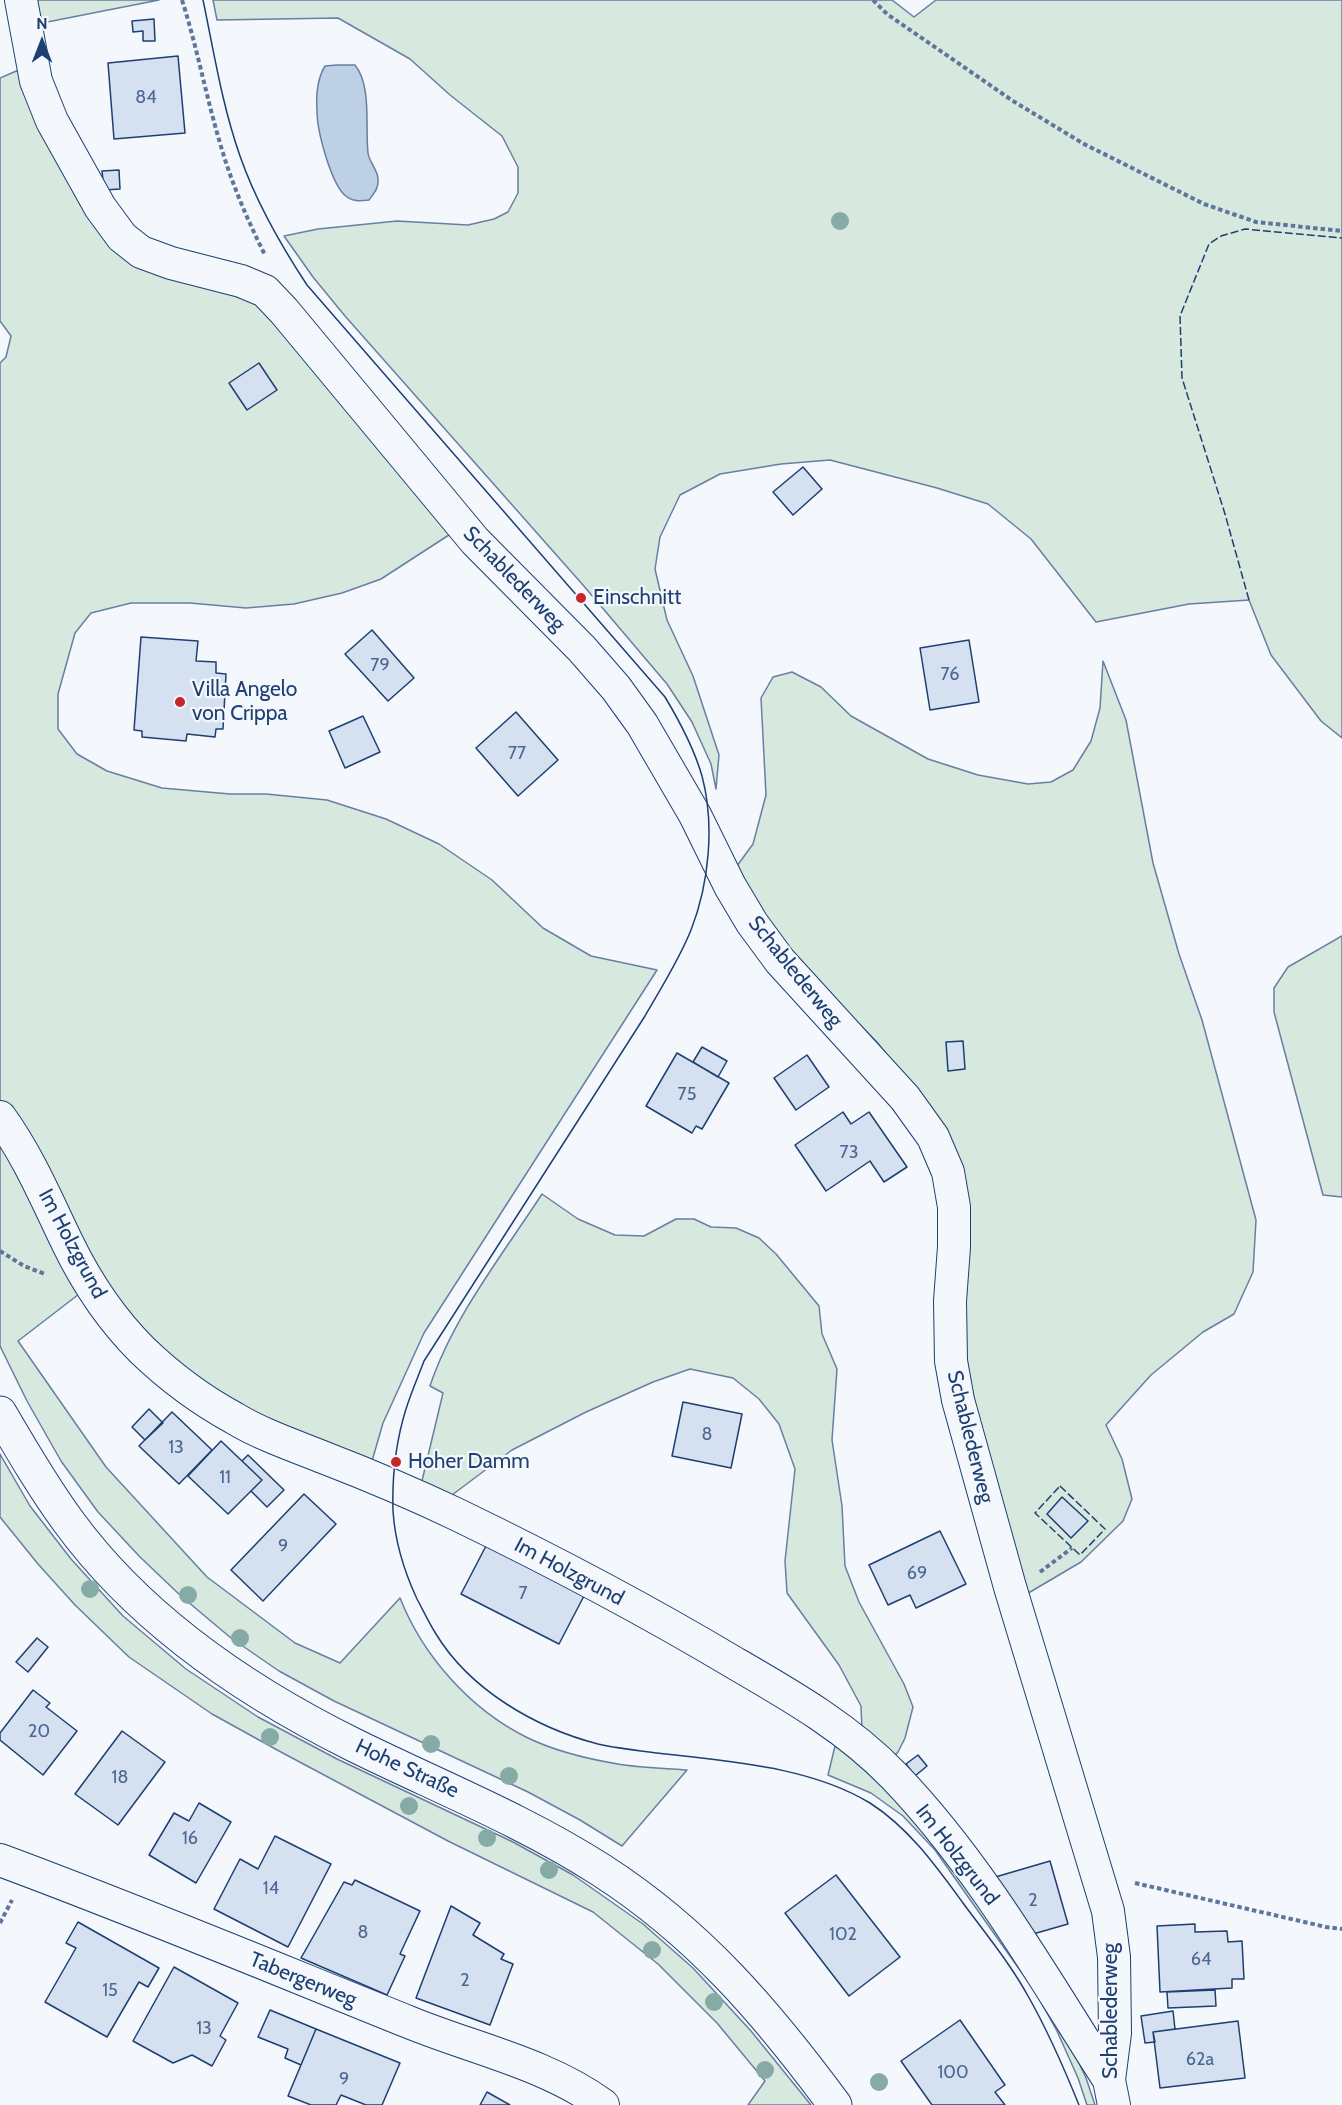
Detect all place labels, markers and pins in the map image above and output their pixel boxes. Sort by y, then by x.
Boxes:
place label: Einschnitt [593,585,681,611]
marker: Einschnitt [574,591,588,605]
place label: Villa Angelo von Crippa [192,677,297,727]
marker: Villa Angelo von Crippa [173,695,187,709]
place label: Hoher Damm [408,1449,530,1475]
marker: Hoher Damm [389,1455,403,1469]

